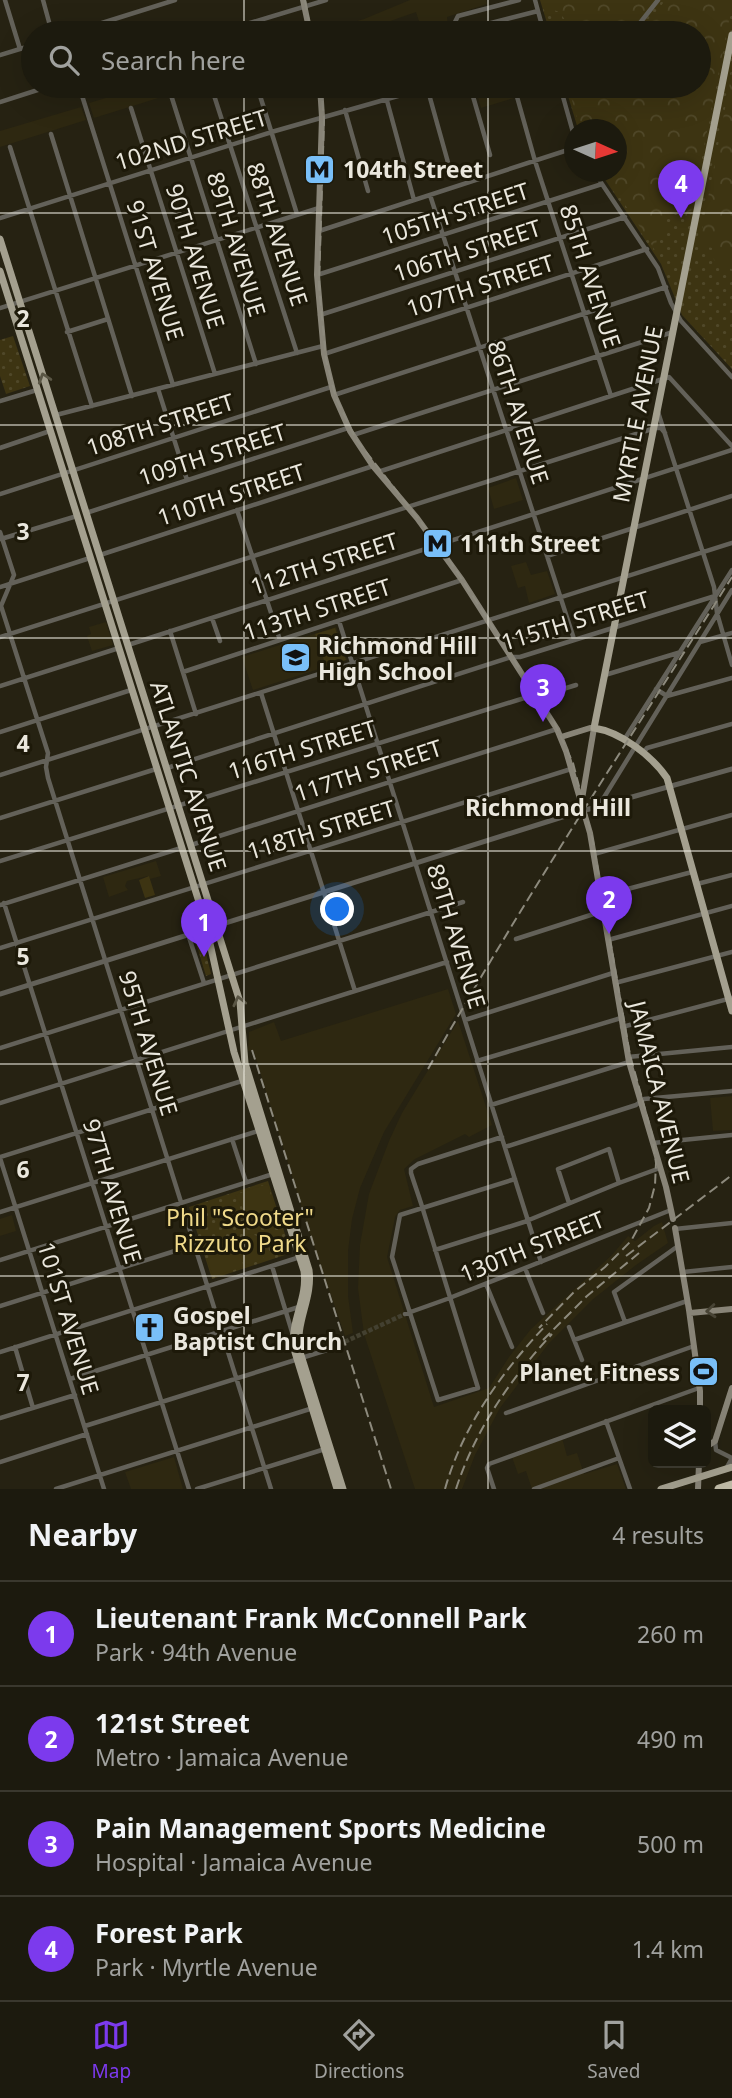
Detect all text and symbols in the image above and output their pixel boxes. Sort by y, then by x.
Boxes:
search box [21,21,711,98]
icon: search [45,41,83,79]
text: Search here [101,42,246,78]
street label: 102ND STREET [111,101,271,177]
north arrow [564,119,627,182]
metro station icon: 104th Street [303,152,337,186]
place label: 104th Street [343,153,483,185]
street label: 88TH AVENUE [240,158,316,310]
pin: 4 [658,160,704,218]
street label: 89TH AVENUE [200,168,274,320]
street label: 105TH STREET [377,174,533,252]
street label: 90TH AVENUE [159,180,233,332]
street label: 91ST AVENUE [119,196,193,344]
street label: 85TH AVENUE [553,200,629,352]
street label: 106TH STREET [389,211,545,289]
street label: 107TH STREET [402,246,558,324]
text: 2 [16,302,30,334]
street label: MYRTLE AVENUE [604,323,670,505]
street label: 86TH AVENUE [481,336,557,488]
one-way arrow [37,373,52,385]
street label: 108TH STREET [82,385,238,463]
street label: 109TH STREET [134,415,290,493]
street label: 110TH STREET [153,455,309,533]
text: 3 [16,515,30,547]
street label: 112TH STREET [246,524,402,602]
metro station icon: 111th Street [420,526,454,560]
place label: 111th Street [460,527,600,559]
street label: 113TH STREET [239,570,395,648]
street label: 115TH STREET [497,582,653,658]
place label: Richmond Hill High School [318,629,477,687]
school or university icon: Richmond Hill High School [278,641,312,675]
pin: 3 [520,664,566,722]
street label: ATLANTIC AVENUE [143,677,235,875]
street label: 116TH STREET [224,711,380,787]
text: 4 [16,727,30,759]
street label: 117TH STREET [290,731,446,809]
district label: Richmond Hill [465,790,631,823]
street label: 118TH STREET [243,791,399,867]
street label: 89TH AVENUE [420,860,494,1012]
pin: 2 [586,876,632,934]
your location [320,892,354,926]
pin: 1 [181,899,227,957]
text: 5 [16,940,30,972]
street label: 95TH AVENUE [112,967,186,1119]
one-way arrow [233,995,247,1007]
street label: JAMAICA AVENUE [621,995,698,1187]
street label: 97TH AVENUE [76,1115,150,1267]
text: 6 [16,1153,30,1185]
park label: Phil "Scooter" Rizzuto Park [166,1201,314,1259]
street label: 130TH STREET [455,1202,609,1290]
street label: 101ST AVENUE [31,1238,107,1398]
place label: Gospel Baptist Church [173,1299,342,1357]
one-way arrow [705,1303,716,1318]
church icon: Gospel Baptist Church [133,1311,167,1345]
sports icon: Planet Fitness [686,1355,720,1389]
place label: Planet Fitness [519,1356,680,1388]
text: 7 [16,1366,30,1398]
map controls [648,1405,711,1468]
button: layers [648,1405,711,1468]
text: Nearby [28,1514,137,1555]
text: 4 results [612,1519,704,1551]
text: Lieutenant Frank McConnell Park [95,1600,527,1636]
text: 1 [44,1618,58,1650]
text: 260 m [637,1618,704,1650]
text: Park · 94th Avenue [95,1636,297,1668]
text: 121st Street [95,1705,250,1741]
text: 2 [44,1723,58,1755]
text: 490 m [637,1723,704,1755]
text: Metro · Jamaica Avenue [95,1741,348,1773]
text: Pain Management Sports Medicine [95,1810,546,1846]
text: 3 [44,1828,58,1860]
text: 500 m [637,1828,704,1860]
text: Hospital · Jamaica Avenue [95,1846,373,1878]
text: Forest Park [95,1915,243,1951]
text: 4 [44,1933,58,1965]
text: 1.4 km [632,1933,704,1965]
text: Park · Myrtle Avenue [95,1951,318,1983]
tab: Map [92,2016,131,2084]
tab: Directions [314,2016,404,2084]
tab: Saved [587,2016,640,2084]

